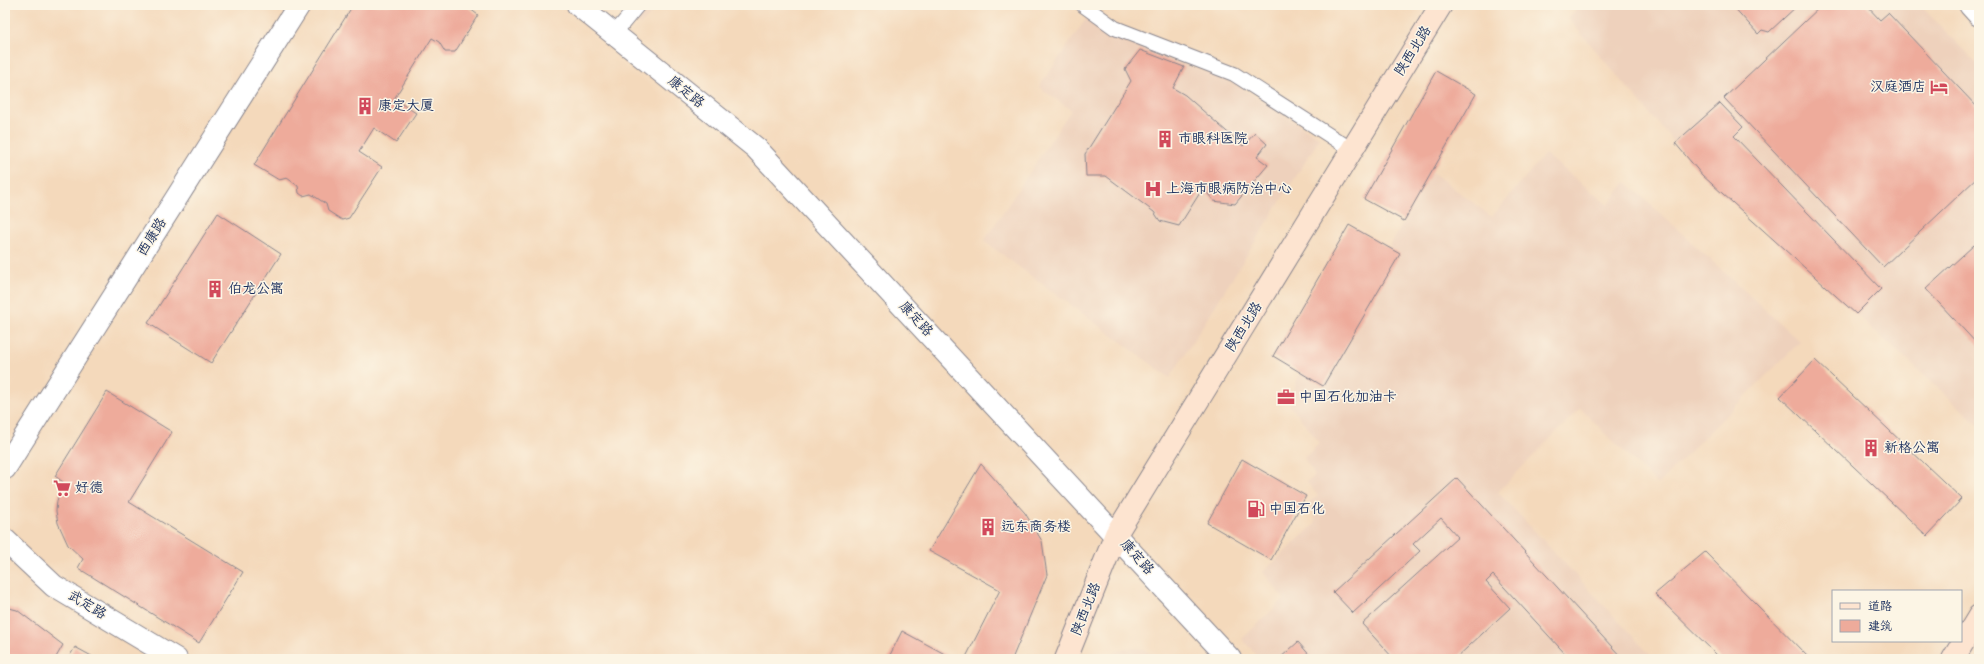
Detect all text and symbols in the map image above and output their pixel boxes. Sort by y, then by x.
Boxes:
street label: 陕西北路 [1391,22,1435,80]
street label: 康定路 [664,72,708,112]
hotel icon: 汉庭酒店 [1929,77,1949,97]
place label: 汉庭酒店 [1870,78,1926,96]
building icon: 康定大厦 [355,96,375,116]
place label: 康定大厦 [378,97,434,115]
building icon: 市眼科医院 [1155,129,1175,149]
place label: 市眼科医院 [1178,130,1248,148]
hospital icon: 上海市眼病防治中心 [1143,179,1163,199]
place label: 上海市眼病防治中心 [1166,180,1292,198]
street label: 西康路 [133,214,171,260]
building icon: 伯龙公寓 [205,279,225,299]
place label: 伯龙公寓 [228,280,284,298]
street label: 康定路 [895,298,937,340]
street label: 陕西北路 [1222,298,1266,356]
office icon: 中国石化加油卡 [1276,387,1296,407]
place label: 中国石化加油卡 [1299,388,1397,406]
building icon: 新格公寓 [1861,438,1881,458]
place label: 新格公寓 [1884,439,1940,457]
supermarket icon: 好德 [52,478,72,498]
place label: 好德 [75,479,103,497]
fuel station icon: 中国石化 [1246,499,1266,519]
place label: 中国石化 [1269,500,1325,518]
building icon: 远东商务楼 [978,517,998,537]
place label: 远东商务楼 [1001,518,1071,536]
street label: 康定路 [1116,535,1158,579]
street label: 陕西北路 [1067,580,1105,638]
street label: 武定路 [64,586,110,624]
legend [1832,590,1962,642]
text: 道路 [1868,599,1892,615]
text: 建筑 [1868,619,1892,635]

